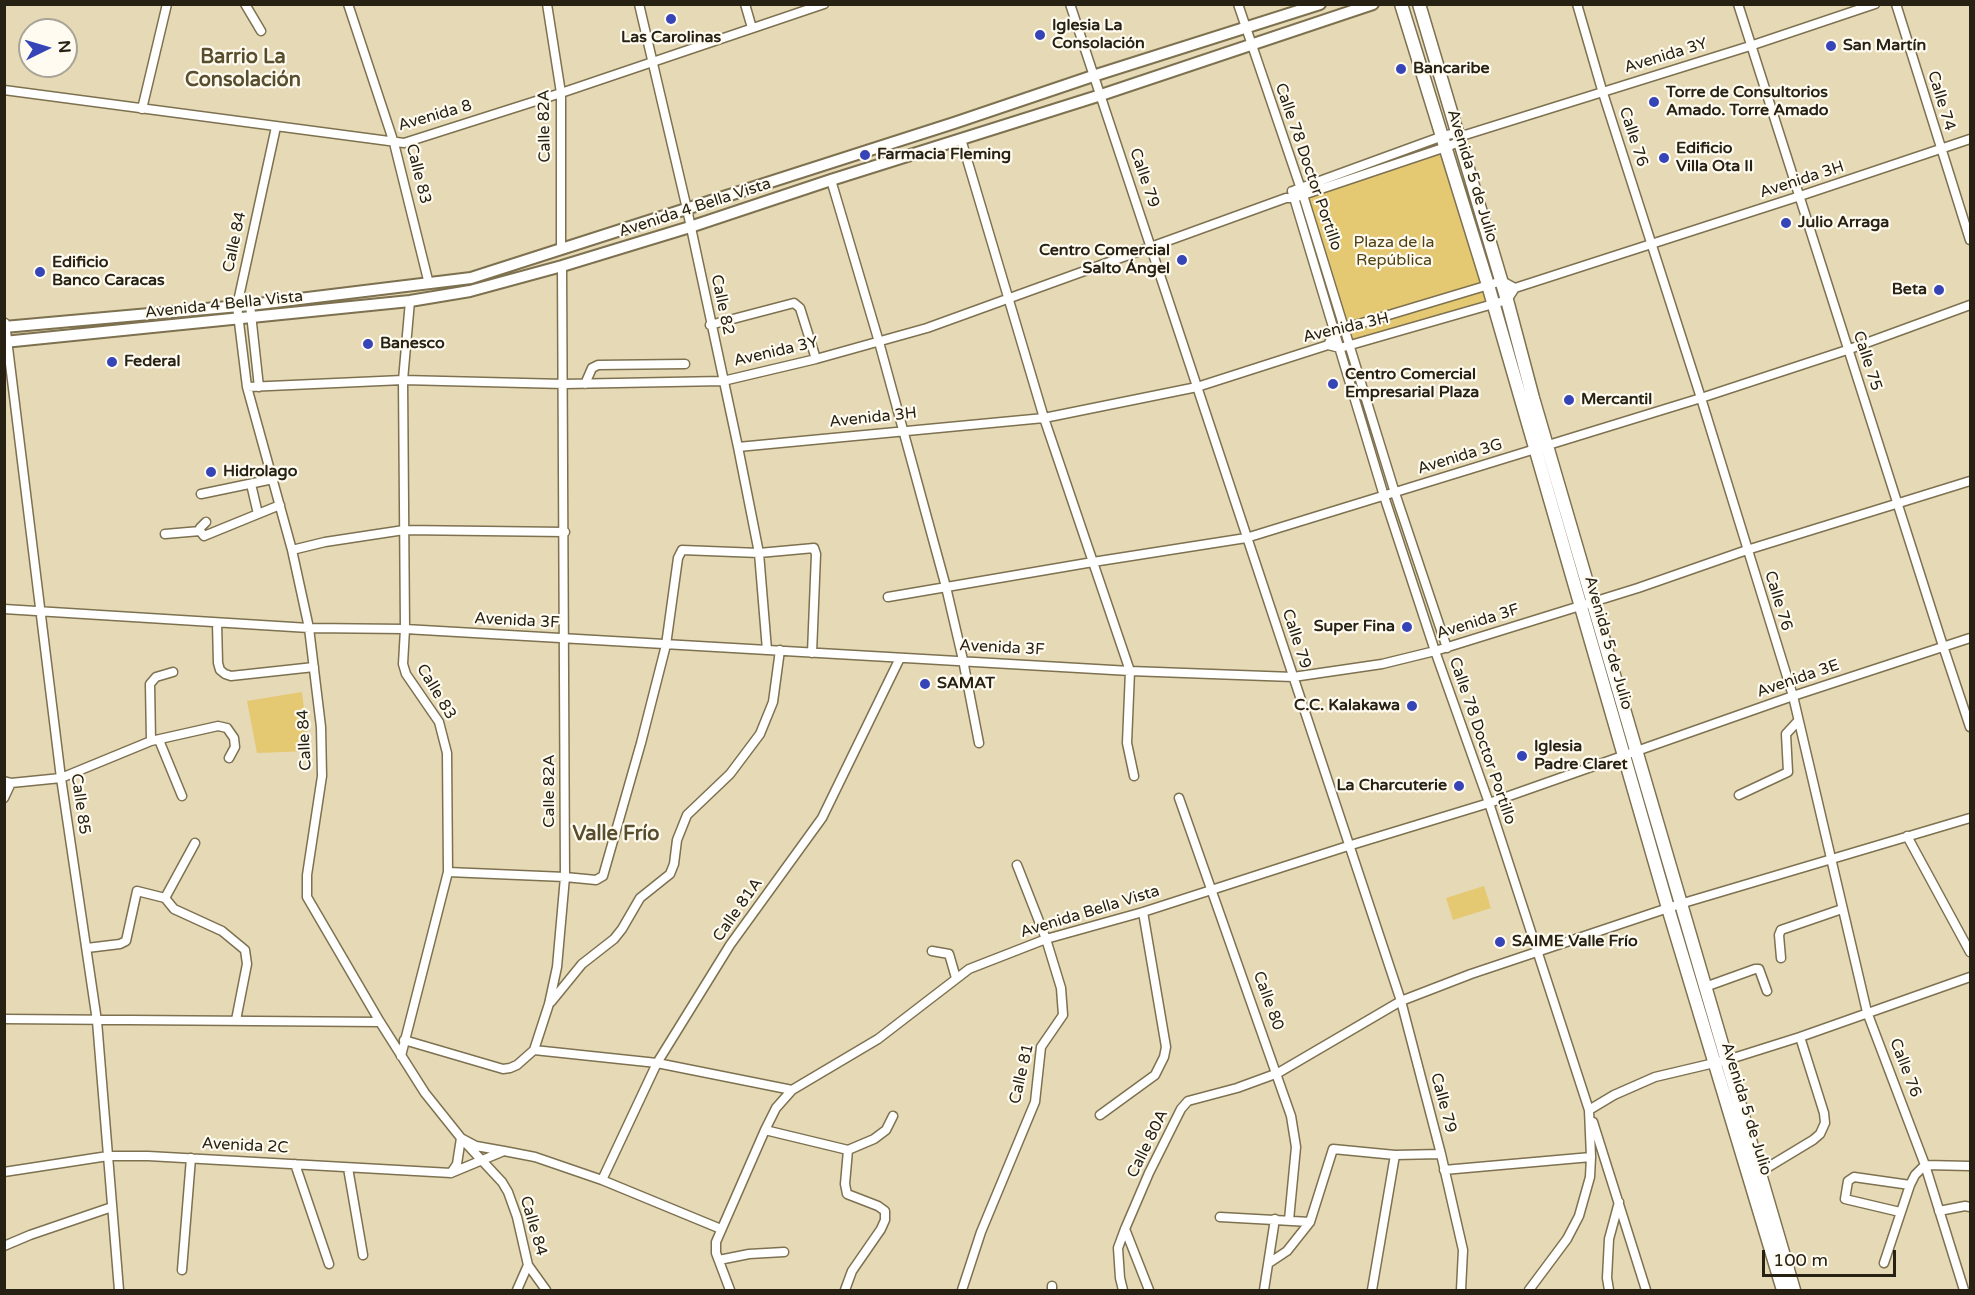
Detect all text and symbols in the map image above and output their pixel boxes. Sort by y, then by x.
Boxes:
marker: Las Carolinas [664,12,678,26]
place label: Iglesia La Consolación [1052,16,1145,54]
north arrow [18,18,78,78]
place label: Las Carolinas [621,28,721,48]
marker: Iglesia La Consolación [1033,28,1047,42]
street label: Avenida 3Y [1622,34,1710,78]
place label: San Martín [1843,36,1926,56]
text: N [53,39,74,54]
marker: San Martín [1824,39,1838,53]
district label: Barrio La Consolación [185,46,301,93]
place label: Bancaribe [1413,59,1490,79]
marker: Bancaribe [1394,62,1408,76]
street label: Calle 74 [1923,69,1959,133]
street label: Calle 78 Doctor Portillo [1270,81,1346,253]
place label: Torre de Consultorios Amado. Torre Amado [1666,83,1829,121]
street label: Calle 82A [535,89,555,163]
marker: Torre de Consultorios Amado. Torre Amado [1647,95,1661,109]
street label: Avenida 8 [396,96,474,136]
street label: Calle 76 [1614,105,1652,169]
street label: Avenida 5 de Julio [1443,107,1501,245]
place label: Edificio Villa Ota II [1676,139,1753,177]
street label: Calle 83 [401,142,435,206]
place label: Farmacia Fleming [877,145,1011,165]
street label: Calle 79 [1125,146,1163,210]
marker: Farmacia Fleming [858,148,872,162]
marker: Edificio Villa Ota II [1657,151,1671,165]
street label: Avenida 3H [1757,157,1847,203]
street label: Avenida 4 Bella Vista [617,174,773,242]
street label: Calle 84 [219,210,251,274]
place label: Julio Arraga [1798,213,1889,233]
marker: Julio Arraga [1779,216,1793,230]
park label: Plaza de la República [1353,233,1435,271]
place label: Centro Comercial Salto Ángel [1039,241,1170,279]
place label: Edificio Banco Caracas [52,253,165,291]
marker: Centro Comercial Salto Ángel [1175,253,1189,267]
marker: Edificio Banco Caracas [33,265,47,279]
street label: Calle 82 [706,273,738,337]
place label: Beta [1892,280,1927,300]
marker: Beta [1932,283,1946,297]
street label: Avenida 4 Bella Vista [144,287,304,323]
street label: Avenida 3H [1301,309,1391,347]
street label: Calle 75 [1848,329,1886,393]
street label: Avenida 3Y [732,333,820,371]
place label: Banesco [380,334,445,354]
marker: Banesco [361,337,375,351]
place label: Federal [124,352,180,372]
marker: Federal [105,355,119,369]
place label: Centro Comercial Empresarial Plaza [1345,365,1479,403]
marker: Centro Comercial Empresarial Plaza [1326,377,1340,391]
place label: Mercantil [1581,390,1652,410]
marker: Mercantil [1562,393,1576,407]
street label: Avenida 3H [828,404,918,432]
street label: Avenida 3G [1415,435,1505,479]
place label: Hidrolago [223,462,297,482]
marker: Hidrolago [204,465,218,479]
street label: Calle 76 [1760,569,1796,633]
street label: Avenida 5 de Julio [1580,574,1636,712]
street label: Avenida 3F [1434,600,1522,644]
street label: Calle 79 [1277,607,1315,671]
street label: Avenida 3F [474,609,560,633]
place label: Super Fina [1314,617,1395,637]
marker: Super Fina [1400,620,1414,634]
street label: Avenida 3F [959,636,1045,660]
street label: Calle 78 Doctor Portillo [1444,655,1520,827]
street label: Avenida 3E [1754,656,1842,702]
street label: Calle 83 [412,661,460,723]
place label: SAMAT [937,674,995,694]
marker: SAMAT [918,677,932,691]
place label: C.C. Kalakawa [1294,696,1400,716]
marker: C.C. Kalakawa [1405,699,1419,713]
street label: Calle 84 [294,709,316,771]
place label: Iglesia Padre Claret [1534,737,1628,775]
marker: Iglesia Padre Claret [1515,749,1529,763]
street label: Calle 82A [540,754,560,828]
street label: Calle 85 [66,772,94,836]
place label: La Charcuterie [1336,776,1447,796]
marker: La Charcuterie [1452,779,1466,793]
district label: Valle Frío [573,823,659,847]
street label: Calle 81A [709,874,767,946]
street label: Avenida Bella Vista [1018,882,1162,942]
place label: SAIME Valle Frío [1512,932,1638,952]
marker: SAIME Valle Frío [1493,935,1507,949]
street label: Calle 80 [1248,969,1288,1033]
street label: Calle 76 [1885,1036,1925,1100]
street label: Avenida 5 de Julio [1717,1040,1775,1178]
street label: Calle 81 [1006,1042,1038,1106]
street label: Calle 79 [1426,1071,1460,1135]
street label: Calle 80A [1123,1107,1173,1181]
street label: Avenida 2C [201,1134,289,1158]
street label: Calle 84 [515,1194,551,1258]
scale bar [1765,1238,1898,1276]
text: 100 m [1773,1249,1828,1271]

